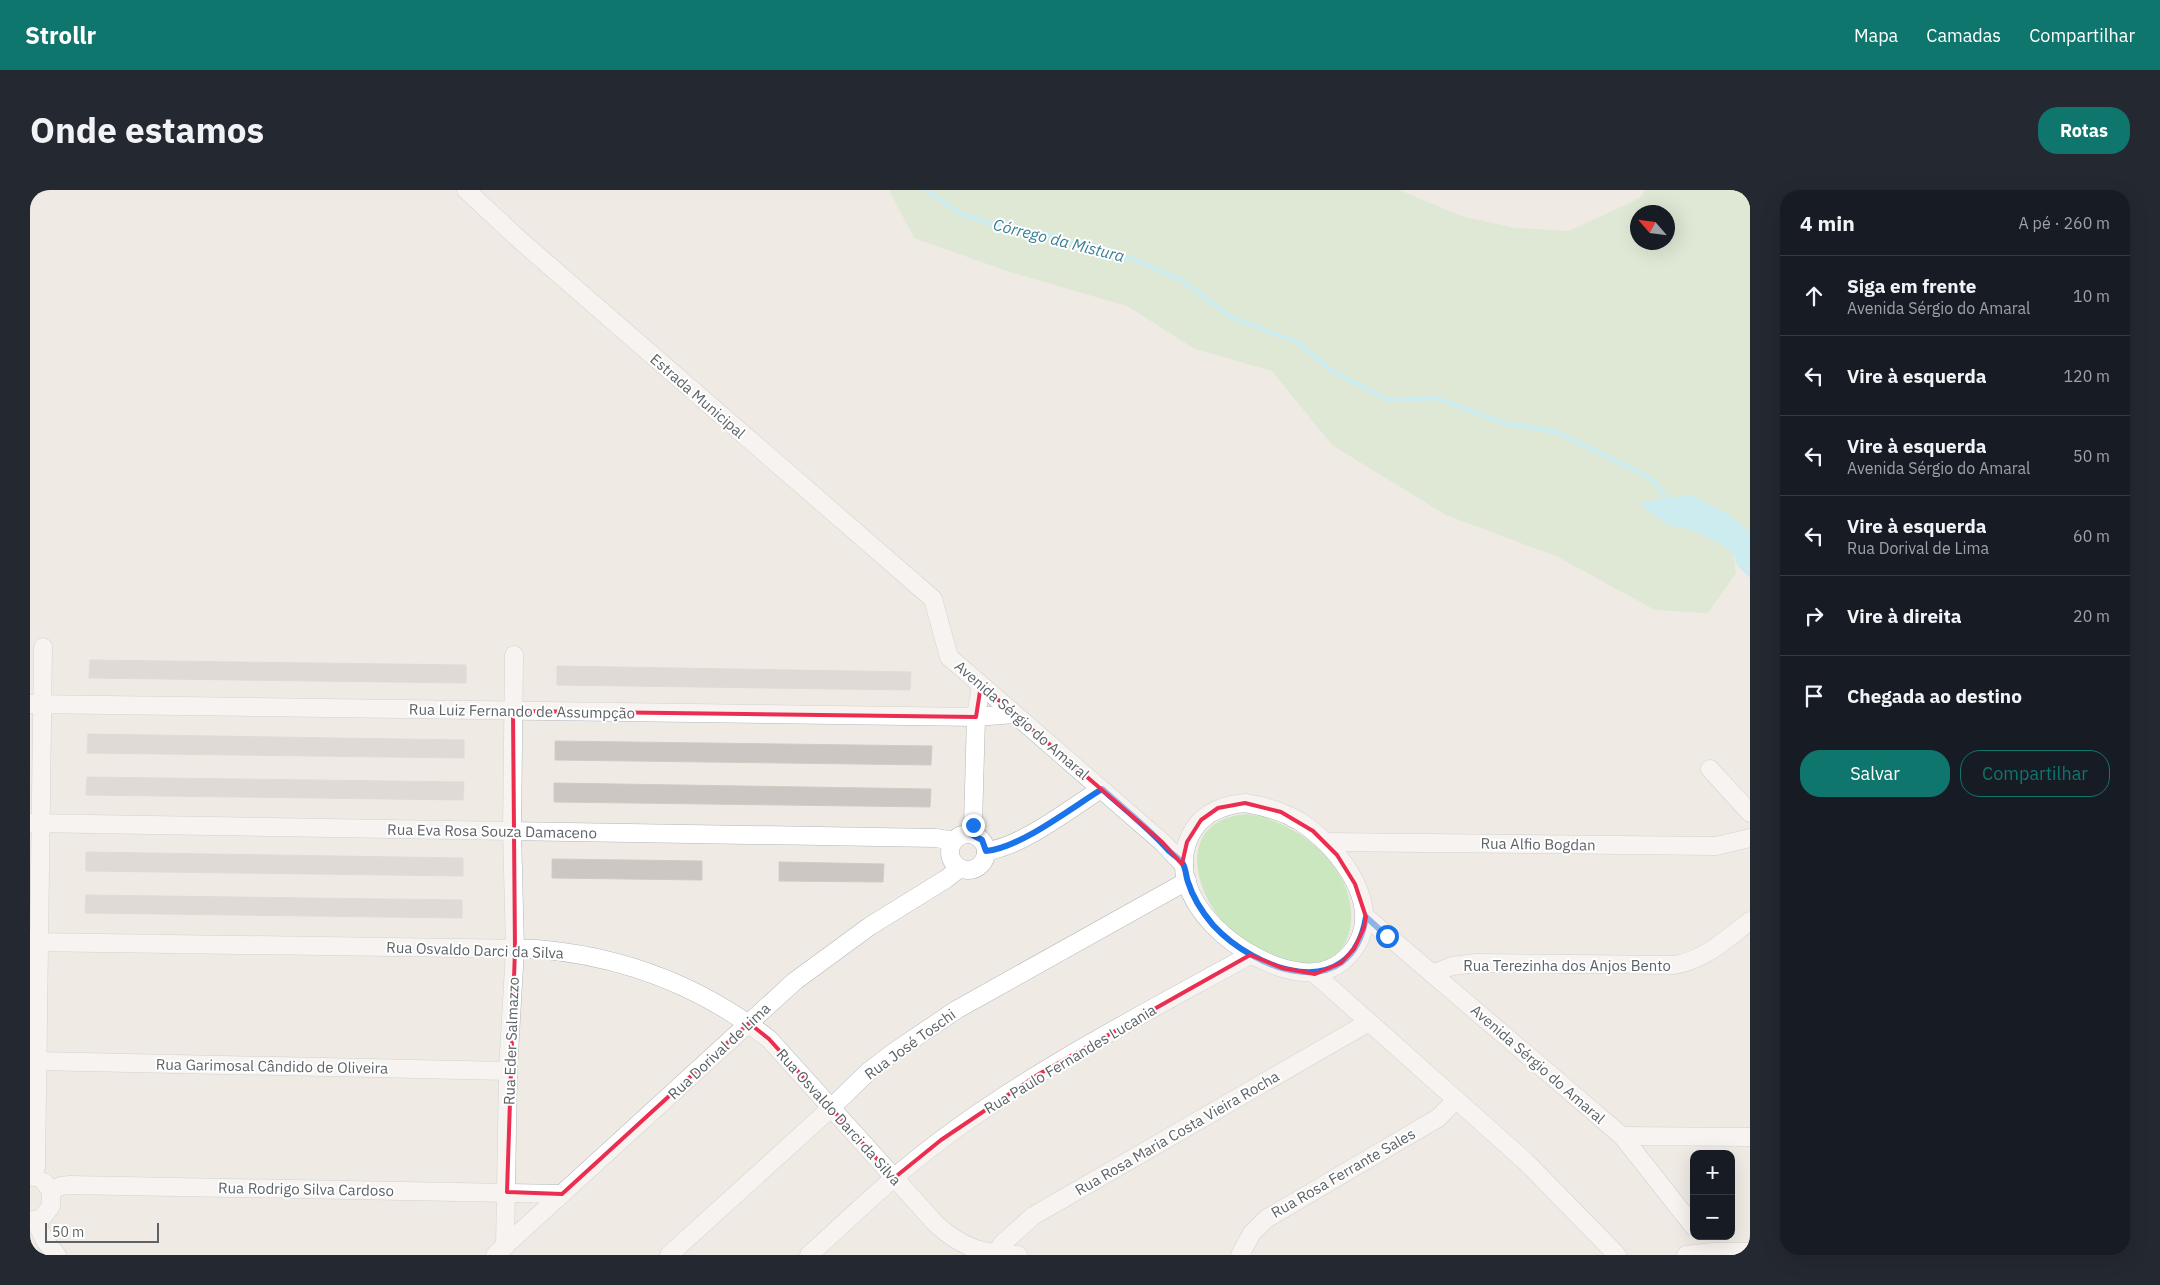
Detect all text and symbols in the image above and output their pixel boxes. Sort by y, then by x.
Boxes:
text: Strollr [25,19,96,51]
text: Mapa [1854,24,1898,47]
text: Camadas [1926,24,2001,47]
text: Compartilhar [2029,24,2135,47]
text: Onde estamos [30,107,264,153]
button: Rotas [2038,107,2130,154]
north arrow [1630,205,1675,250]
text: 4 min [1800,209,1855,237]
text: A pé · 260 m [2019,213,2110,233]
water label: Córrego da Mistura [991,214,1127,266]
text: Siga em frente [1847,274,1977,298]
icon: ahead [1800,282,1828,310]
text: 10 m [2073,286,2110,306]
text: Avenida Sérgio do Amaral [1847,298,2030,318]
street label: Estrada Municipal [646,349,750,443]
icon: left [1800,362,1828,390]
text: Vire à esquerda [1847,364,1987,388]
text: 120 m [2063,366,2110,386]
text: Vire à esquerda [1847,434,1987,458]
icon: left [1800,442,1828,470]
text: 50 m [2073,446,2110,466]
text: Avenida Sérgio do Amaral [1847,458,2030,478]
text: Vire à esquerda [1847,514,1987,538]
icon: left [1800,522,1828,550]
text: 60 m [2073,526,2110,546]
text: Rua Dorival de Lima [1847,538,1989,558]
icon: right [1800,602,1828,630]
text: Vire à direita [1847,604,1962,628]
text: 20 m [2073,606,2110,626]
street label: Avenida Sérgio do Amaral [951,656,1093,784]
icon: arrive [1800,682,1828,710]
text: Chegada ao destino [1847,684,2022,708]
street label: Rua Luiz Fernando de Assumpção [409,700,635,722]
button: Salvar [1800,750,1950,797]
button: Compartilhar [1960,750,2110,797]
route end [962,814,985,837]
street label: Rua Eva Rosa Souza Damaceno [387,820,597,842]
street label: Rua Alfio Bogdan [1480,833,1596,855]
route start [1376,925,1399,948]
street label: Rua Osvaldo Darci da Silva [386,937,564,963]
street label: Rua Terezinha dos Anjos Bento [1463,956,1671,975]
street label: Rua Eder Salmazzo [499,977,523,1105]
street label: Rua Dorival de Lima [664,999,774,1103]
street label: Rua Paulo Fernandes Lucania [980,1000,1160,1118]
street label: Avenida Sérgio do Amaral [1467,1000,1609,1128]
street label: Rua José Toschi [861,1005,959,1083]
street label: Rua Osvaldo Darci da Silva [773,1045,905,1189]
street label: Rua Garimosal Cândido de Oliveira [156,1054,388,1078]
street label: Rua Rosa Maria Costa Vieira Rocha [1071,1067,1283,1199]
street label: Rua Rosa Ferrante Sales [1268,1124,1418,1222]
map controls [1690,1150,1735,1240]
button: + [1690,1150,1735,1195]
street label: Rua Rodrigo Silva Cardoso [218,1178,394,1200]
button: − [1690,1195,1735,1240]
scale bar [45,1220,159,1243]
text: 50 m [52,1223,84,1241]

